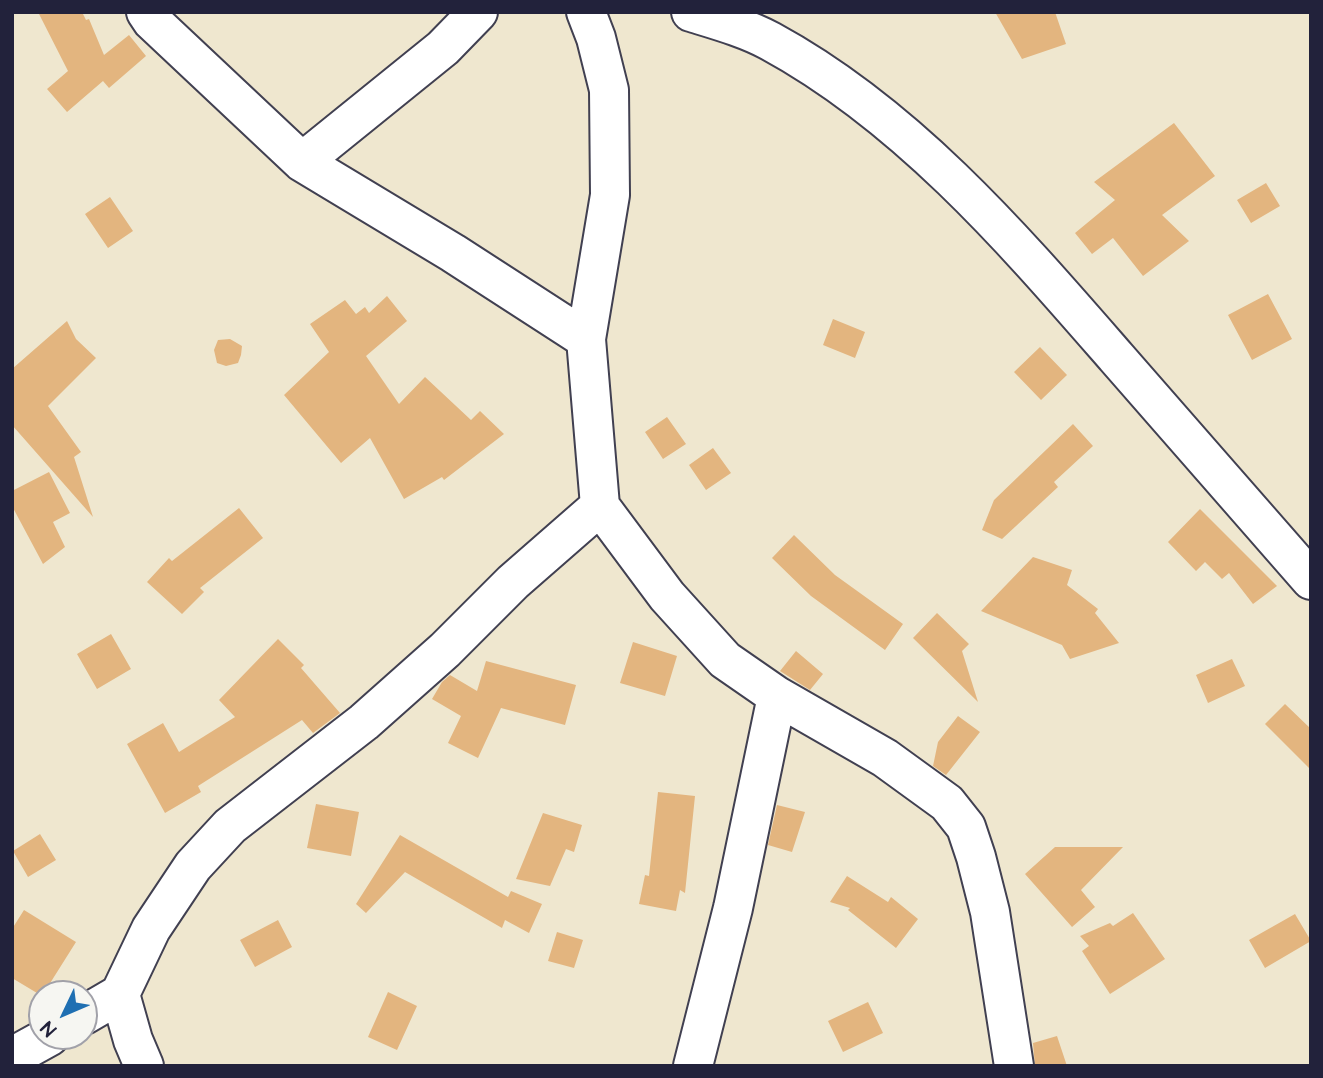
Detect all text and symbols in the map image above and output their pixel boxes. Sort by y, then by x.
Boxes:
north arrow [28,980,98,1050]
text: N [35,1015,63,1042]

